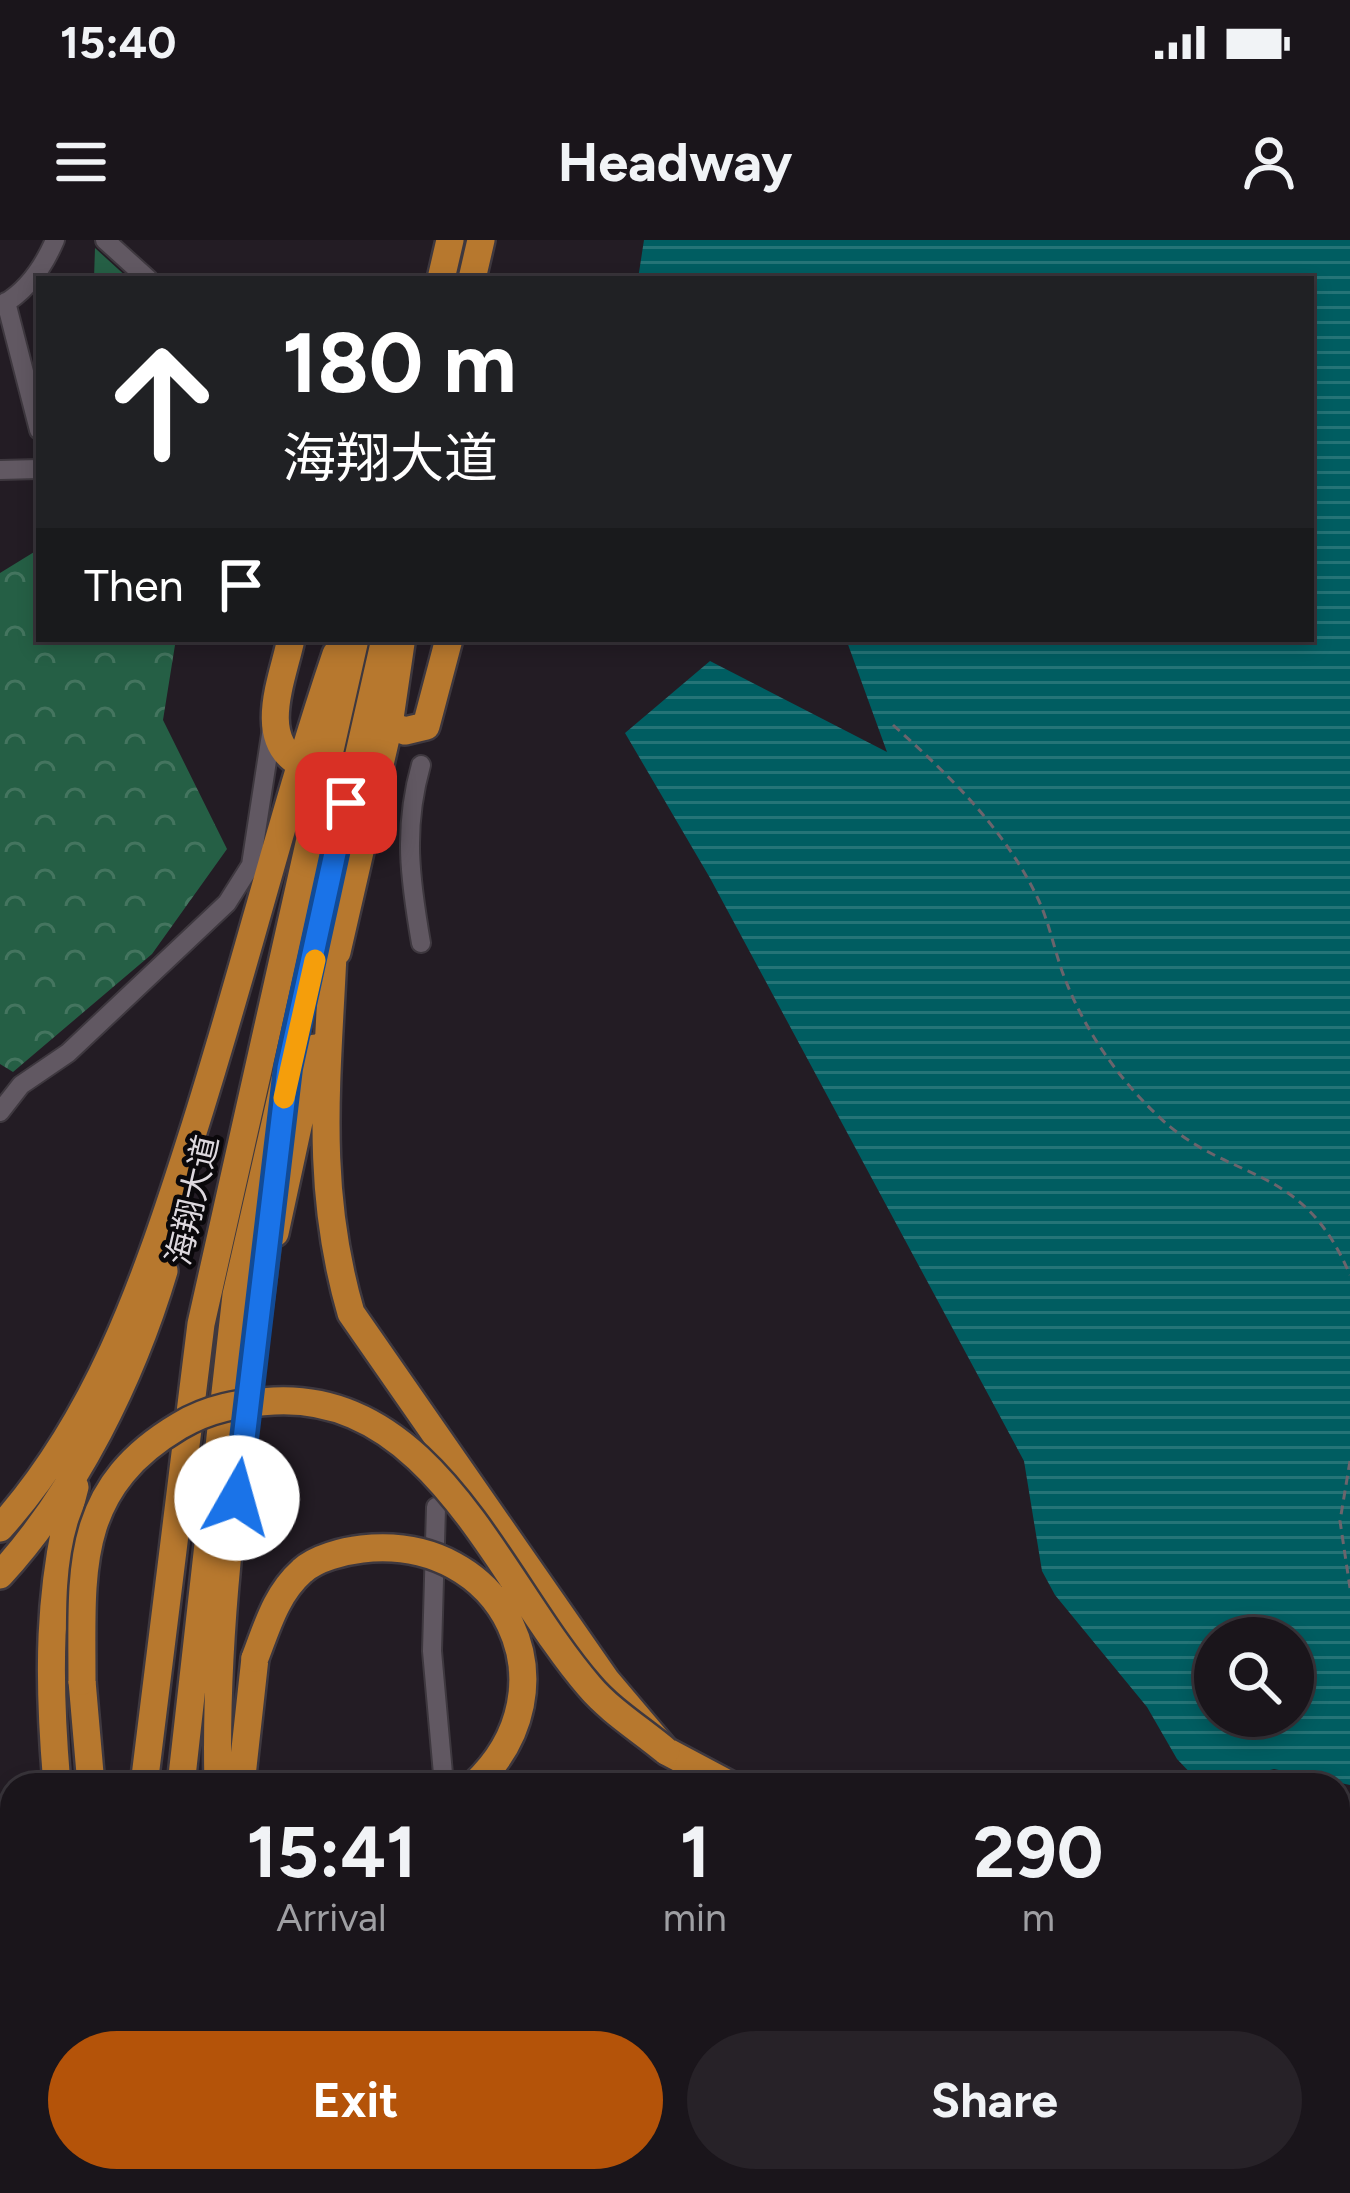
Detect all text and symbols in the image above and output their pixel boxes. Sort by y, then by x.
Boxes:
text: 15:40 [60,15,176,69]
icon: menu [48,129,114,195]
icon: person [1236,129,1302,195]
text: Headway [558,130,792,195]
text: 180 m [282,312,517,413]
icon: ahead [84,324,240,480]
text: 海翔大道 [282,426,498,491]
icon: arrive [208,552,274,618]
text: Then [84,558,184,612]
pin [295,752,397,854]
icon: arrive [313,770,379,836]
street label: 海翔大道 [159,1131,226,1269]
position arrow [174,1435,300,1561]
map controls [1194,1617,1314,1737]
button: search [1194,1617,1314,1737]
text: 15:41 [247,1809,416,1895]
text: 1 [680,1809,710,1895]
text: 290 [973,1809,1103,1895]
text: Arrival [276,1894,386,1941]
text: min [663,1894,727,1941]
text: m [1022,1894,1055,1941]
button: Exit [48,2031,663,2169]
button: Share [687,2031,1302,2169]

